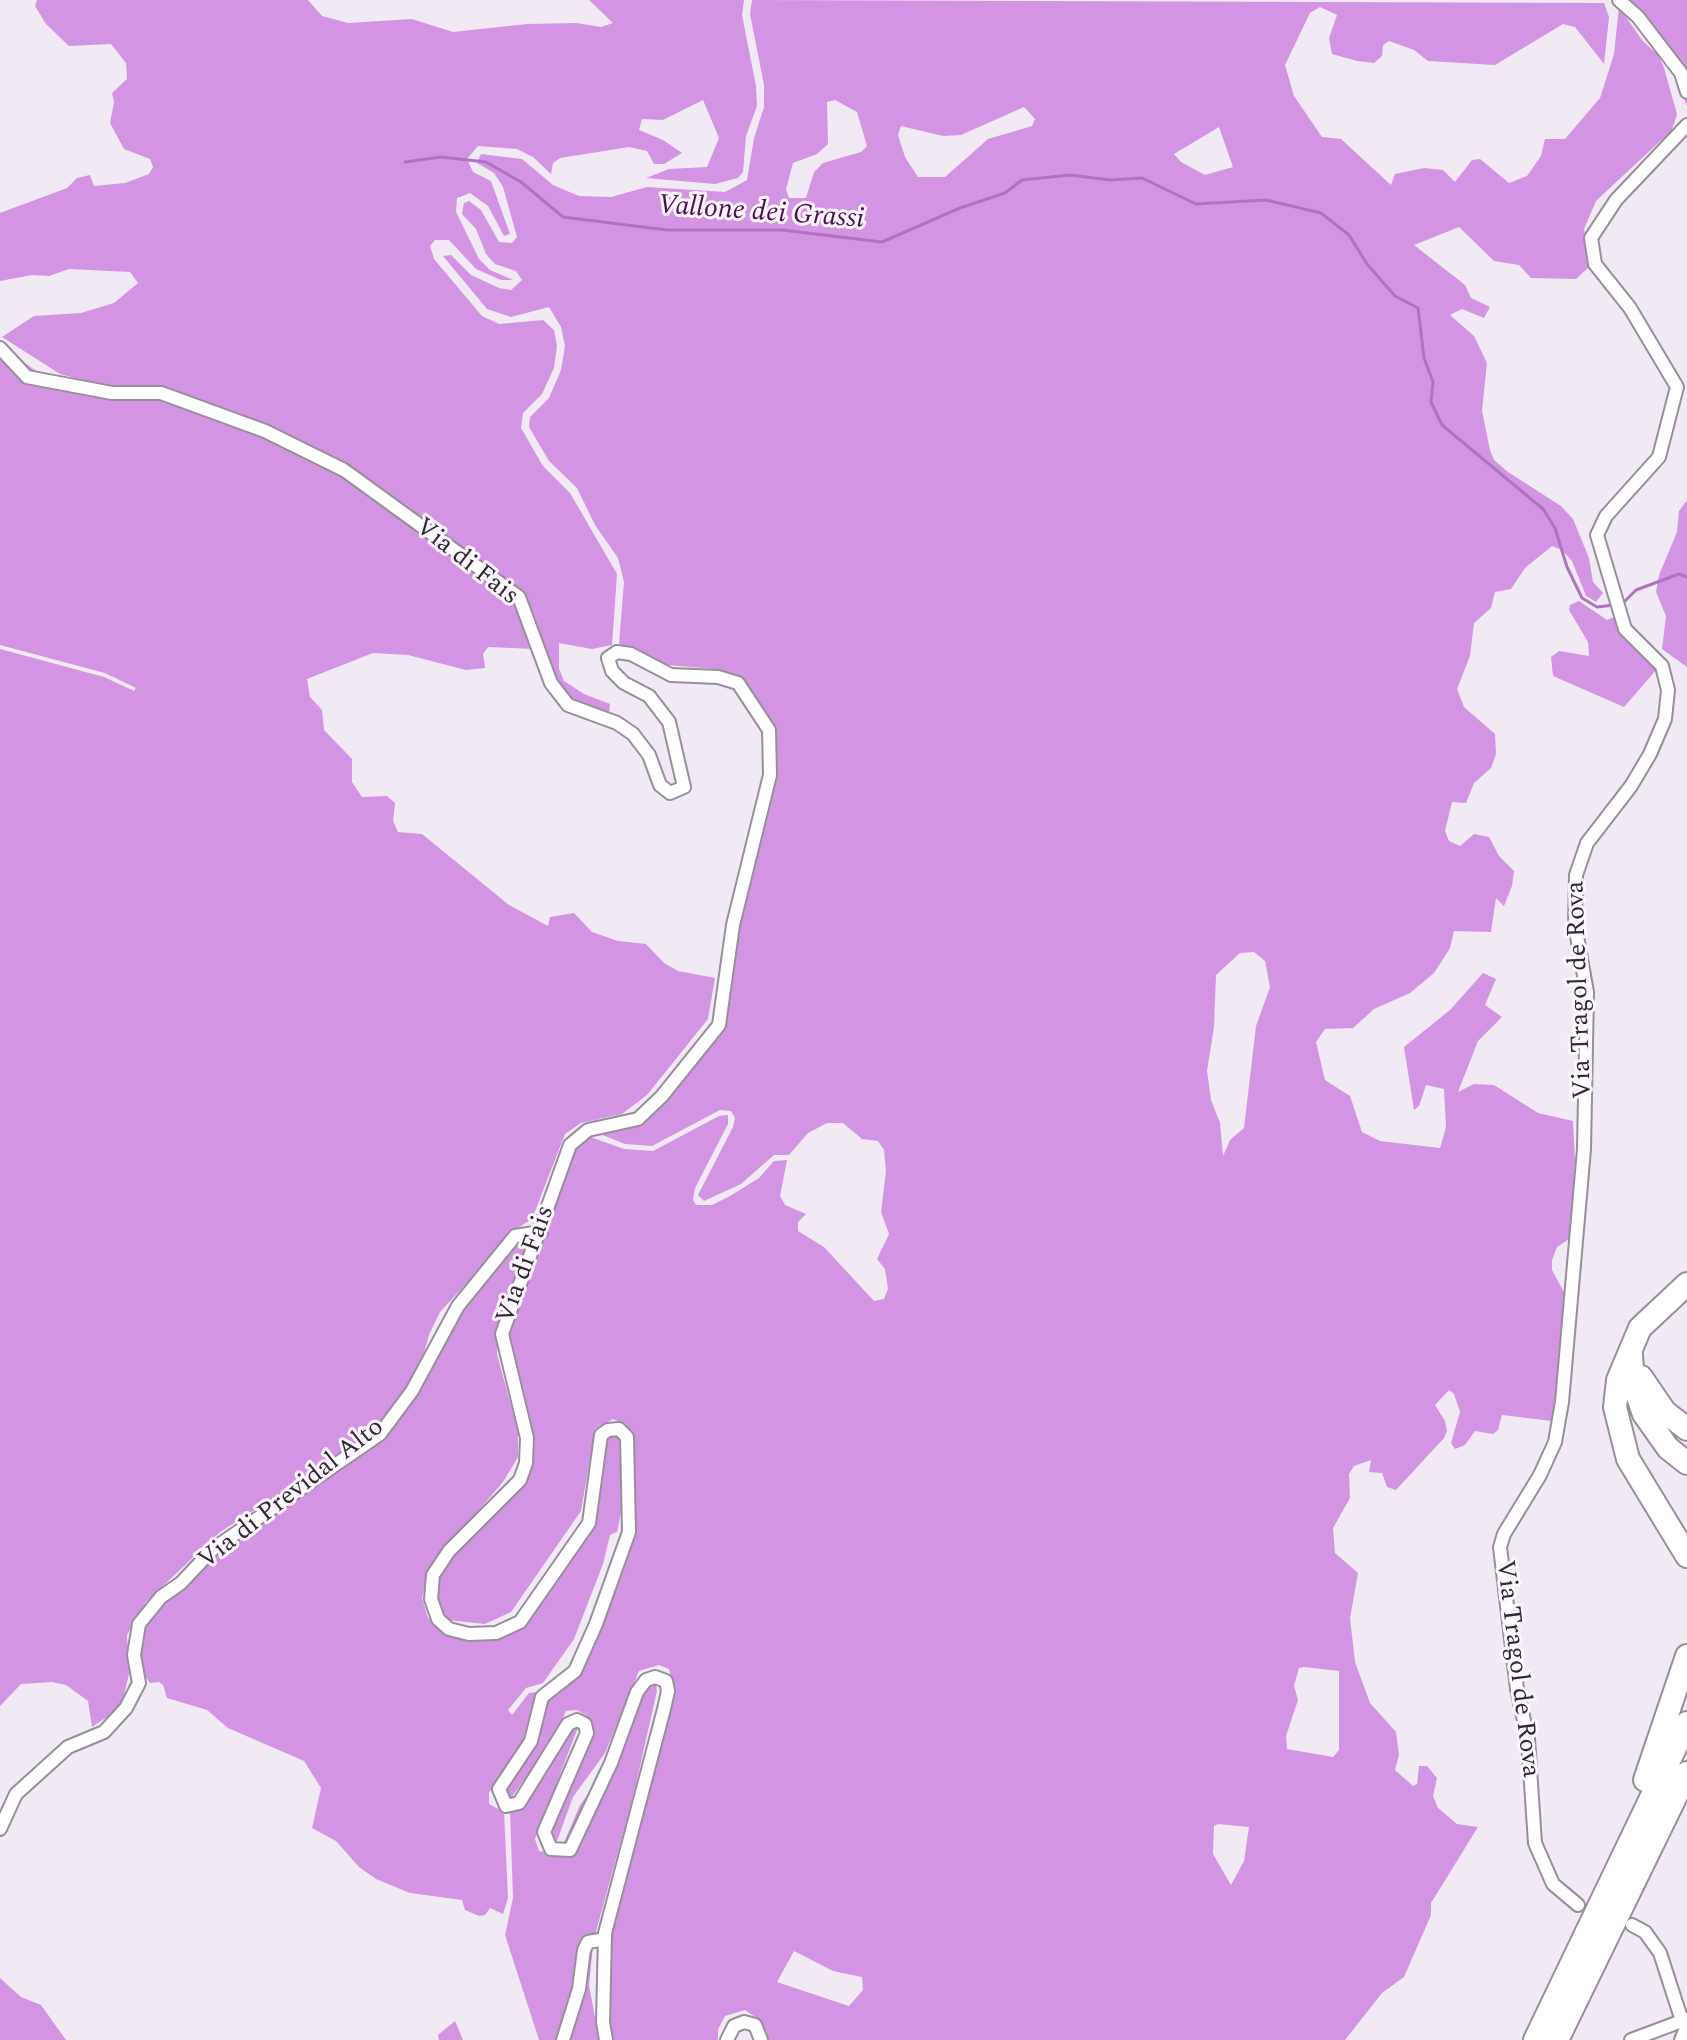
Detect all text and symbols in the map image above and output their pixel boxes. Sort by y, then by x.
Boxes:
water label: Vallone dei Grassi [657,190,865,238]
street label: Via di Fais [408,513,524,613]
street label: Via Tragol de Rova [1562,880,1600,1100]
street label: Via di Fais [491,1202,563,1328]
street label: Via di Previdal Alto [193,1413,391,1577]
street label: Via Tragol de Rova [1487,1559,1545,1779]

